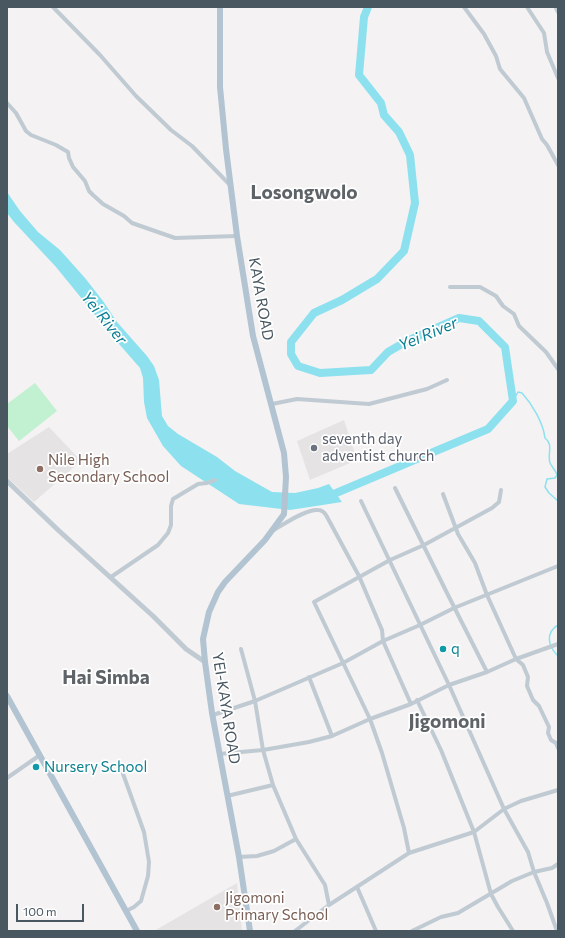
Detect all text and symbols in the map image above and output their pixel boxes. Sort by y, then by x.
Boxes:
district label: Losongwolo [250,182,358,204]
street label: KAYA ROAD [245,256,277,342]
water label: Yei River [77,288,131,348]
water label: Yei River [396,313,460,355]
place label: seventh day adventist church [322,430,434,465]
marker: seventh day adventist church [309,443,319,453]
place label: Nile High Secondary School [48,451,169,486]
marker: Nile High Secondary School [35,464,45,474]
place label: q [451,640,460,658]
marker: q [438,644,448,654]
street label: YEI-KAYA ROAD [208,651,244,765]
district label: Hai Simba [62,667,150,689]
district label: Jigomoni [408,711,486,733]
place label: Nursery School [44,758,147,776]
marker: Nursery School [31,762,41,772]
place label: Jigomoni Primary School [225,889,328,924]
scale bar [18,896,86,922]
marker: Jigomoni Primary School [212,902,222,912]
text: 100 m [23,904,57,918]

